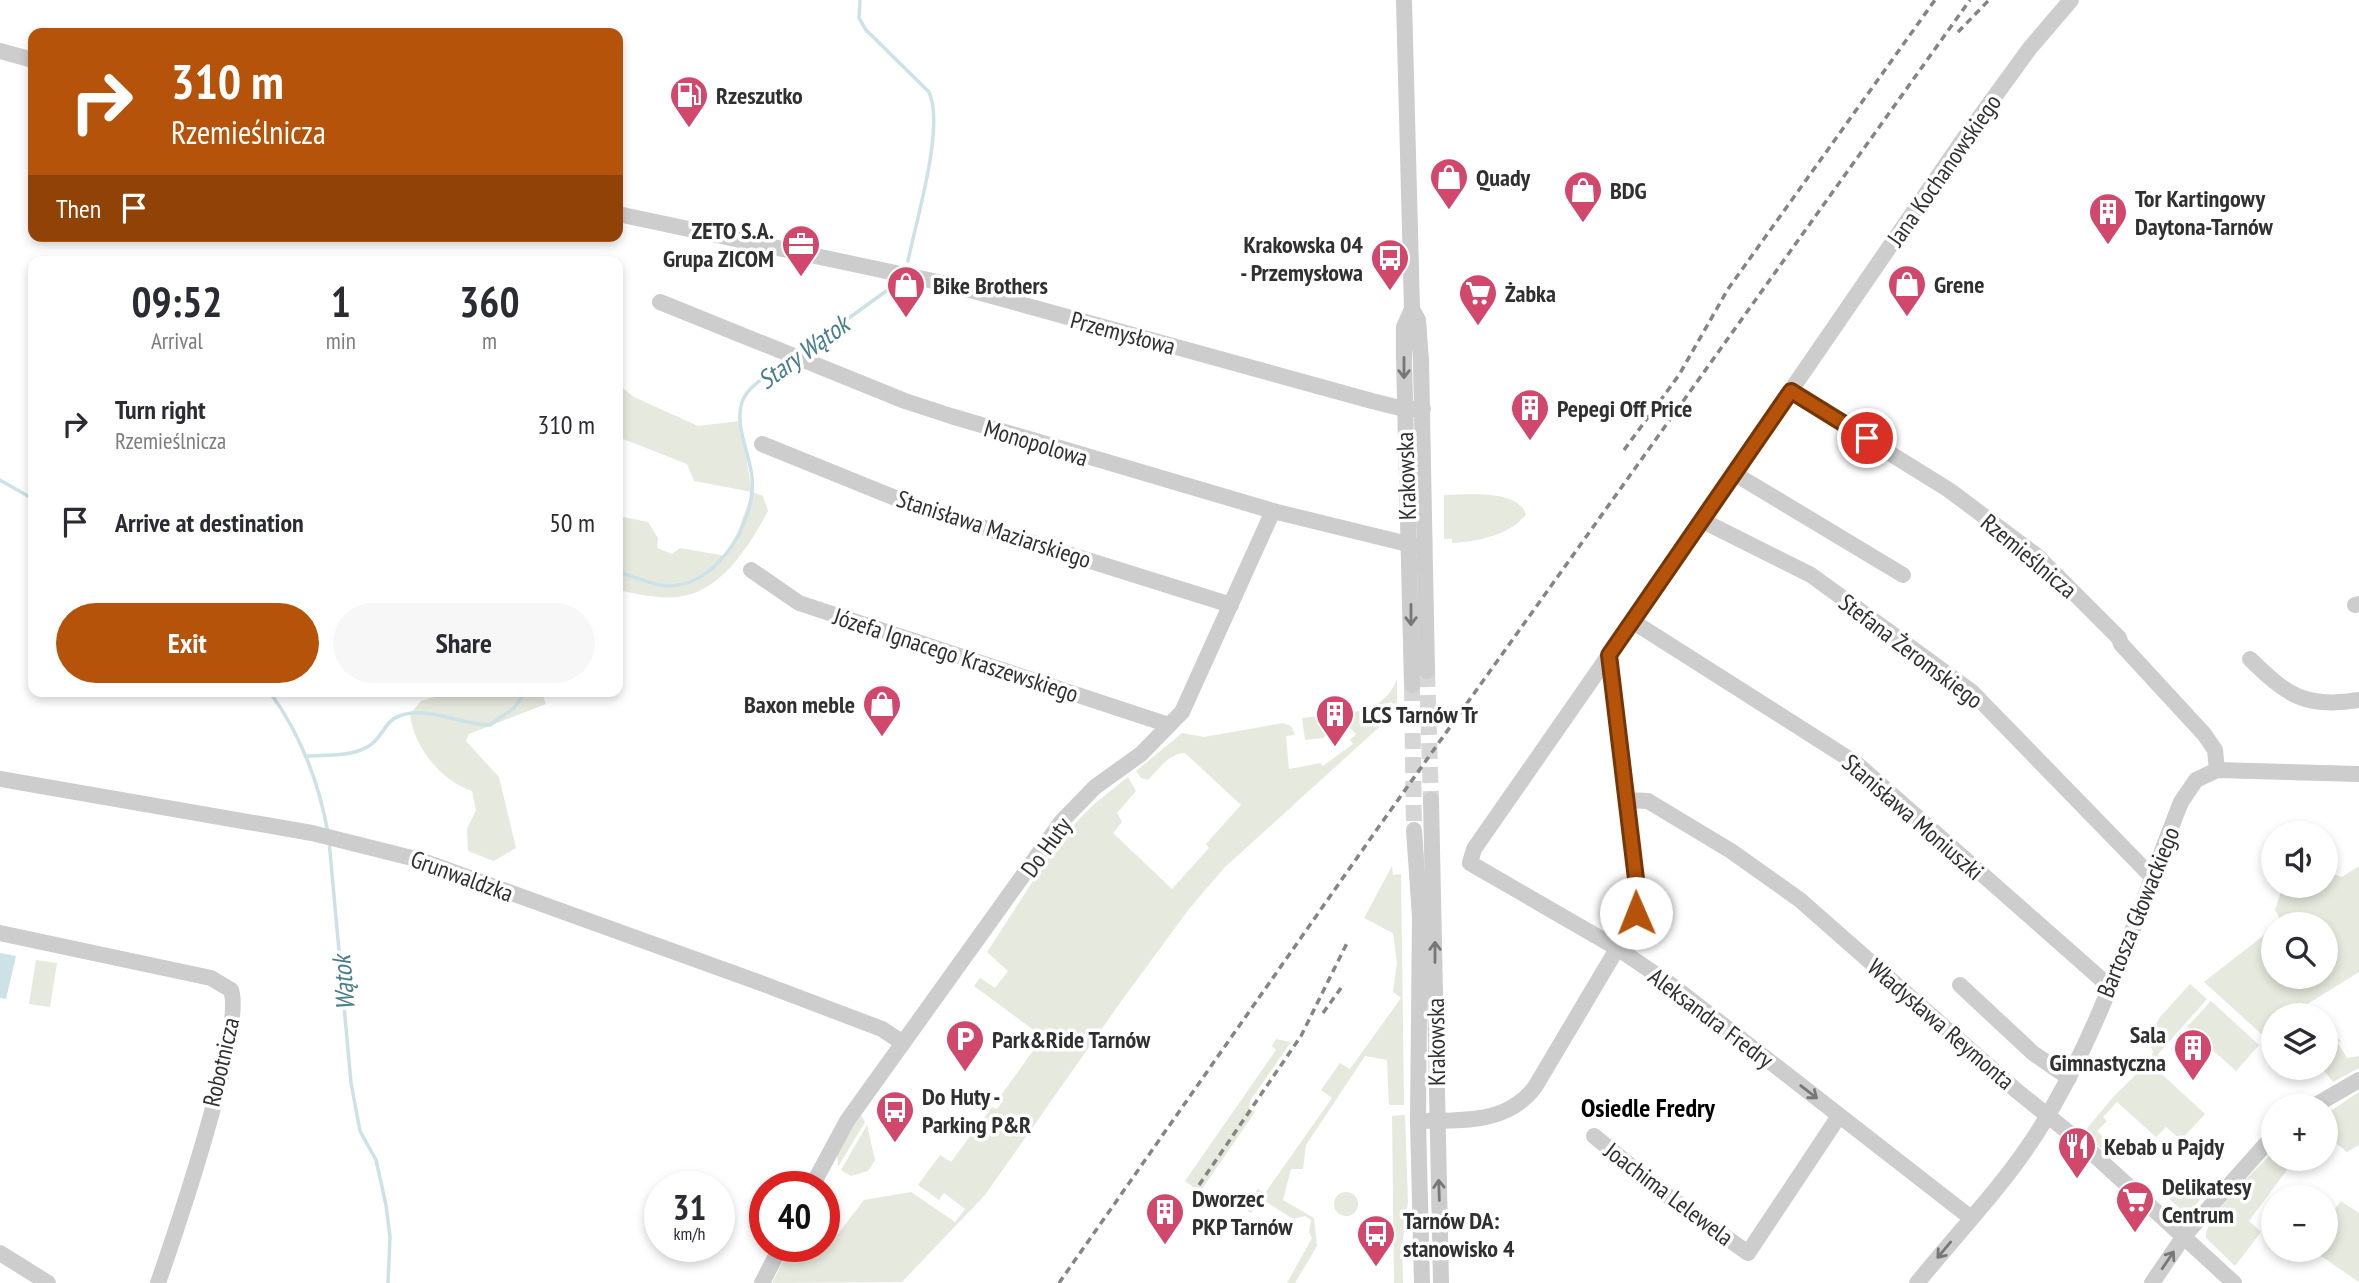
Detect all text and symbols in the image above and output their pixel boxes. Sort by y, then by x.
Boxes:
text: 310 m [171,49,284,113]
icon: right [56,56,147,147]
fuel station icon: Rzeszutko [668,74,710,129]
place label: Rzeszutko [716,80,803,111]
street label: Jana Kochanowskiego [1880,88,2008,253]
text: Rzemieślnicza [171,111,326,153]
shop icon: Quady [1428,156,1470,211]
place label: Quady [1476,162,1531,193]
shop icon: BDG [1562,169,1604,224]
place label: BDG [1610,175,1647,206]
place label: Tor Kartingowy Daytona-Tarnów [2135,183,2274,242]
icon: arrive [115,189,153,227]
building icon: Tor Kartingowy Daytona-Tarnów [2087,191,2129,246]
text: Then [56,192,101,225]
place label: ZETO S.A. Grupa ZICOM [663,215,774,274]
office icon: ZETO S.A. Grupa ZICOM [780,223,822,278]
place label: Krakowska 04 - Przemysłowa [1240,229,1364,288]
bus stop icon: Krakowska 04 - Przemysłowa [1369,237,1411,292]
shop icon: Grene [1886,263,1928,318]
shop icon: Bike Brothers [885,264,927,319]
place label: Grene [1934,269,1984,300]
place label: Bike Brothers [933,270,1048,301]
supermarket icon: Żabka [1457,272,1499,327]
text: 09:52 [131,274,222,329]
text: 1 [331,274,351,329]
text: 360 [459,274,520,329]
place label: Żabka [1505,278,1556,309]
street label: Przemysłowa [1067,304,1179,362]
water label: Stary Wątok [751,306,858,396]
text: Arrival [151,326,203,355]
text: min [326,326,356,355]
text: m [482,326,497,355]
one-way arrow [1397,356,1411,379]
building icon: Pepegi Off Price [1509,387,1551,442]
text: Turn right [115,393,206,426]
place label: Pepegi Off Price [1557,393,1692,424]
icon: right [56,405,94,443]
text: 310 m [537,408,595,441]
pin [1837,408,1897,468]
street label: Monopolowa [980,413,1092,473]
icon: arrive [1848,419,1886,457]
text: Rzemieślnicza [115,426,226,455]
street label: Krakowska [1389,432,1423,520]
street label: Stanisława Maziarskiego [893,483,1095,575]
icon: arrive [56,503,94,541]
text: Arrive at destination [115,506,304,539]
text: 50 m [549,506,595,539]
street label: Rzemieślnicza [1975,507,2083,605]
street label: Stefana Żeromskiego [1833,587,1989,715]
street label: Józefa Ignacego Kraszewskiego [829,600,1082,709]
button: Exit [56,603,319,683]
button: Share [333,603,595,683]
one-way arrow [1404,603,1418,626]
shop icon: Baxon meble [861,683,903,738]
place label: Baxon meble [744,689,855,720]
building icon: LCS Tarnów Tr [1314,693,1356,748]
place label: LCS Tarnów Tr [1362,699,1479,730]
street label: Stanisława Moniuszki [1836,747,1990,887]
street label: Do Huty [1014,811,1078,883]
map controls [2261,821,2338,1262]
button: sound [2261,821,2338,898]
street label: Bartosza Głowackiego [2090,822,2186,1002]
street label: Grunwaldzka [407,843,517,909]
position arrow [1599,876,1673,950]
button: search [2261,912,2338,989]
one-way arrow [1428,941,1441,964]
water label: Wątok [324,951,362,1012]
street label: Władysława Reymonta [1861,952,2021,1096]
street label: Aleksandra Fredry [1642,961,1780,1075]
street label: Krakowska [1420,998,1452,1086]
button: layers [2261,1003,2338,1080]
street label: Robotnicza [196,1014,246,1110]
parking icon: Park&Ride Tarnów [944,1018,986,1073]
place label: Sala Gimnastyczna [2050,1019,2166,1078]
place label: Park&Ride Tarnów [992,1024,1151,1055]
building icon: Sala Gimnastyczna [2172,1027,2214,1082]
place label: Do Huty - Parking P&R [922,1081,1031,1140]
one-way arrow [1799,1085,1817,1100]
bus stop icon: Do Huty - Parking P&R [874,1089,916,1144]
district label: Osiedle Fredry [1581,1091,1716,1124]
button: + [2261,1094,2338,1171]
restaurant icon: Kebab u Pajdy [2056,1125,2098,1180]
place label: Kebab u Pajdy [2104,1131,2224,1162]
street label: Joachima Lelewela [1598,1135,1740,1253]
speed limit sign: 40 [749,1171,840,1262]
place label: Delikatesy Centrum [2162,1171,2252,1230]
one-way arrow [1432,1179,1446,1202]
supermarket icon: Delikatesy Centrum [2114,1179,2156,1234]
place label: Dworzec PKP Tarnów [1192,1183,1293,1242]
text: 31 [673,1184,706,1230]
button: − [2261,1185,2338,1262]
building icon: Dworzec PKP Tarnów [1144,1191,1186,1246]
place label: Tarnów DA: stanowisko 4 [1403,1205,1515,1264]
bus stop icon: Tarnów DA: stanowisko 4 [1355,1213,1397,1268]
text: km/h [674,1222,705,1245]
one-way arrow [1937,1241,1952,1259]
one-way arrow [2161,1251,2175,1270]

